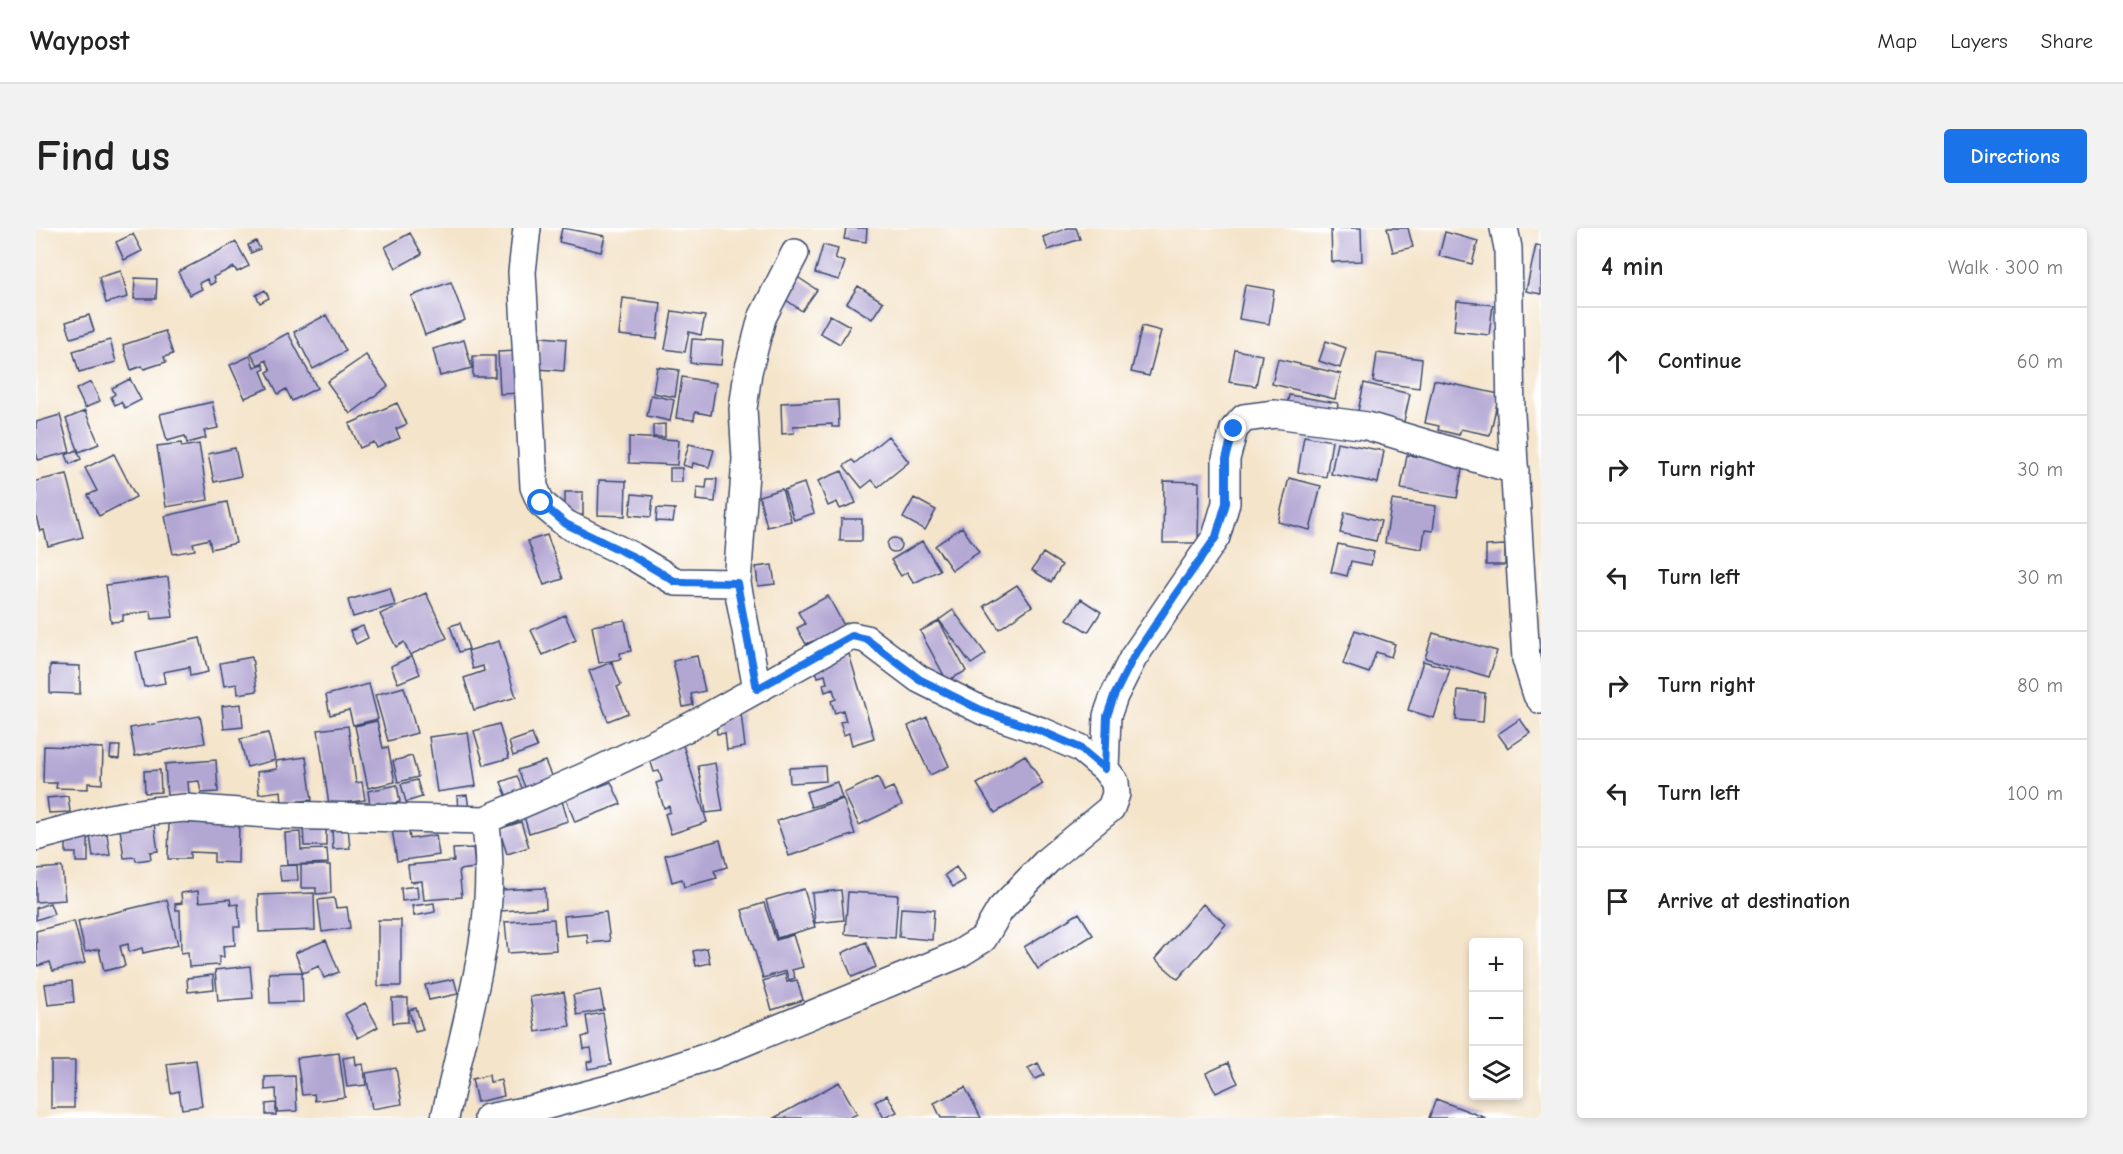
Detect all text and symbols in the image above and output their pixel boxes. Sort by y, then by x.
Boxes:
text: Waypost [30,25,130,57]
text: Map [1878,29,1917,53]
text: Layers [1950,29,2008,53]
text: Share [2041,29,2093,53]
button: Directions [1944,129,2087,183]
text: Find us [36,132,170,181]
text: 4 min [1601,252,1664,282]
text: Walk · 300 m [1948,256,2063,279]
icon: ahead [1601,345,1634,378]
text: Continue [1658,348,1741,374]
text: 60 m [2017,350,2063,373]
route end [1220,415,1246,441]
icon: right [1601,453,1634,486]
text: Turn right [1658,456,1755,482]
text: 30 m [2017,458,2063,481]
route start [527,489,553,515]
icon: left [1601,561,1634,594]
text: Turn left [1658,564,1740,590]
text: 30 m [2017,566,2063,589]
icon: right [1601,669,1634,702]
text: Turn right [1658,672,1755,698]
text: 80 m [2017,674,2063,697]
icon: left [1601,777,1634,810]
text: Turn left [1658,780,1740,806]
text: 100 m [2008,782,2063,805]
icon: arrive [1601,885,1634,918]
text: Arrive at destination [1658,888,1850,914]
map controls [1469,938,1523,1100]
button: + [1469,938,1523,992]
button: − [1469,992,1523,1046]
button: layers [1469,1046,1523,1100]

